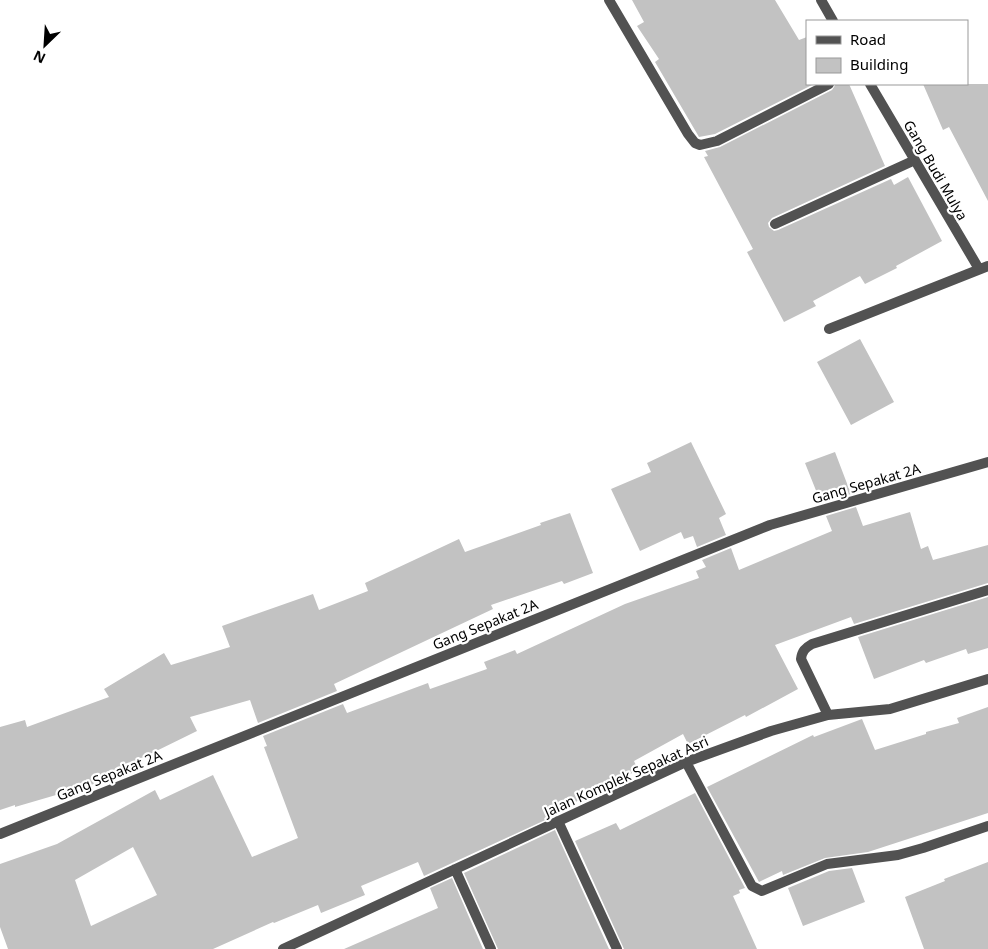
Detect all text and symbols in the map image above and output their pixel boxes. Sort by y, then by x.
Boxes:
north arrow [20,20,70,70]
legend [806,20,968,85]
text: Road [850,29,886,49]
text: N [30,46,48,68]
text: Building [850,54,908,74]
street label: Gang Budi Mulya [900,117,972,223]
street label: Gang Sepakat 2A [810,458,922,508]
street label: Gang Sepakat 2A [430,594,541,654]
street label: Jalan Komplek Sepakat Asri [539,731,711,822]
street label: Gang Sepakat 2A [54,745,165,805]

